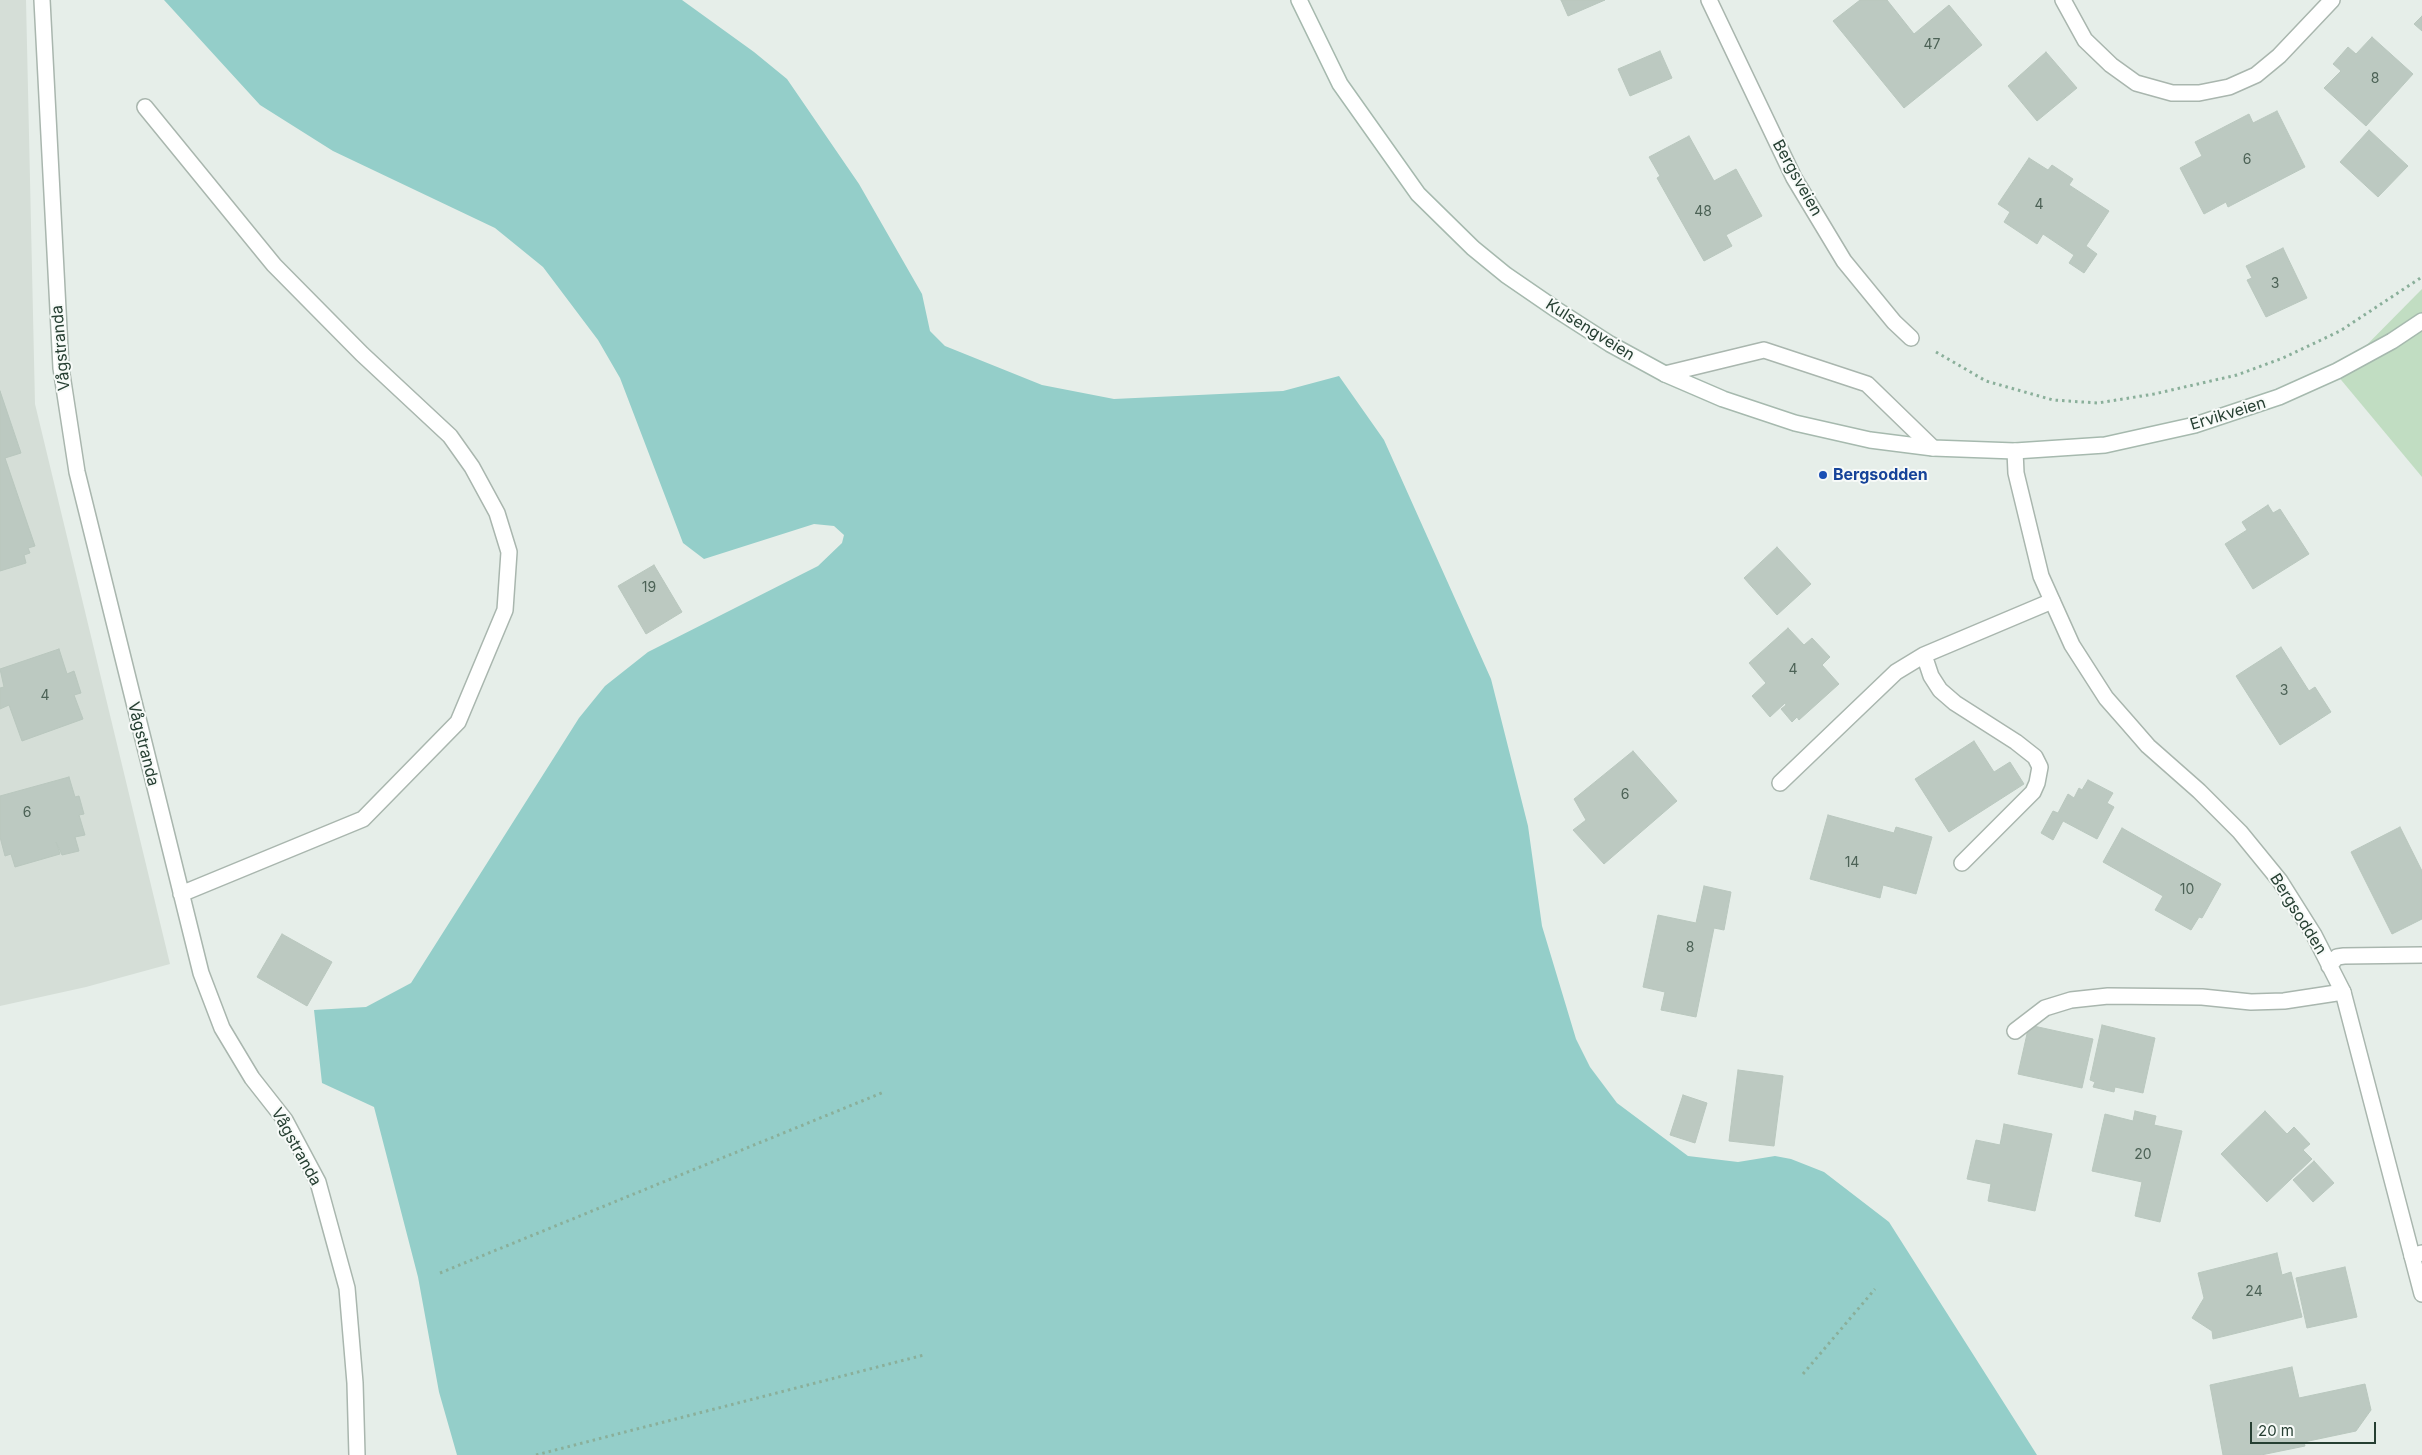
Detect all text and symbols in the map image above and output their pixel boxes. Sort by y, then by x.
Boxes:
house number: 47 [1924,37,1940,53]
house number: 8 [2371,71,2379,87]
street label: Bergsveien [1768,136,1826,220]
house number: 6 [2243,152,2251,168]
house number: 4 [2034,197,2044,213]
house number: 48 [1694,204,1712,220]
house number: 3 [2271,276,2279,292]
street label: Kulsengveien [1542,295,1638,365]
street label: Vågstranda [48,304,74,392]
street label: Ervikveien [2188,393,2268,435]
place label: Bergsodden [1833,465,1928,485]
marker: Bergsodden [1817,469,1829,481]
house number: 19 [642,580,656,596]
house number: 4 [1788,662,1798,678]
house number: 3 [2280,683,2288,699]
house number: 4 [40,688,50,704]
street label: Vågstranda [123,700,163,788]
house number: 6 [1621,787,1629,803]
house number: 6 [23,805,31,821]
house number: 14 [1845,855,1859,871]
street label: Bergsodden [2266,870,2330,958]
house number: 10 [2180,882,2194,898]
house number: 8 [1686,940,1694,956]
street label: Vågstranda [267,1105,325,1189]
house number: 20 [2134,1147,2152,1163]
house number: 24 [2245,1284,2263,1300]
scale bar [2252,1412,2378,1444]
text: 20 m [2258,1421,2294,1440]

